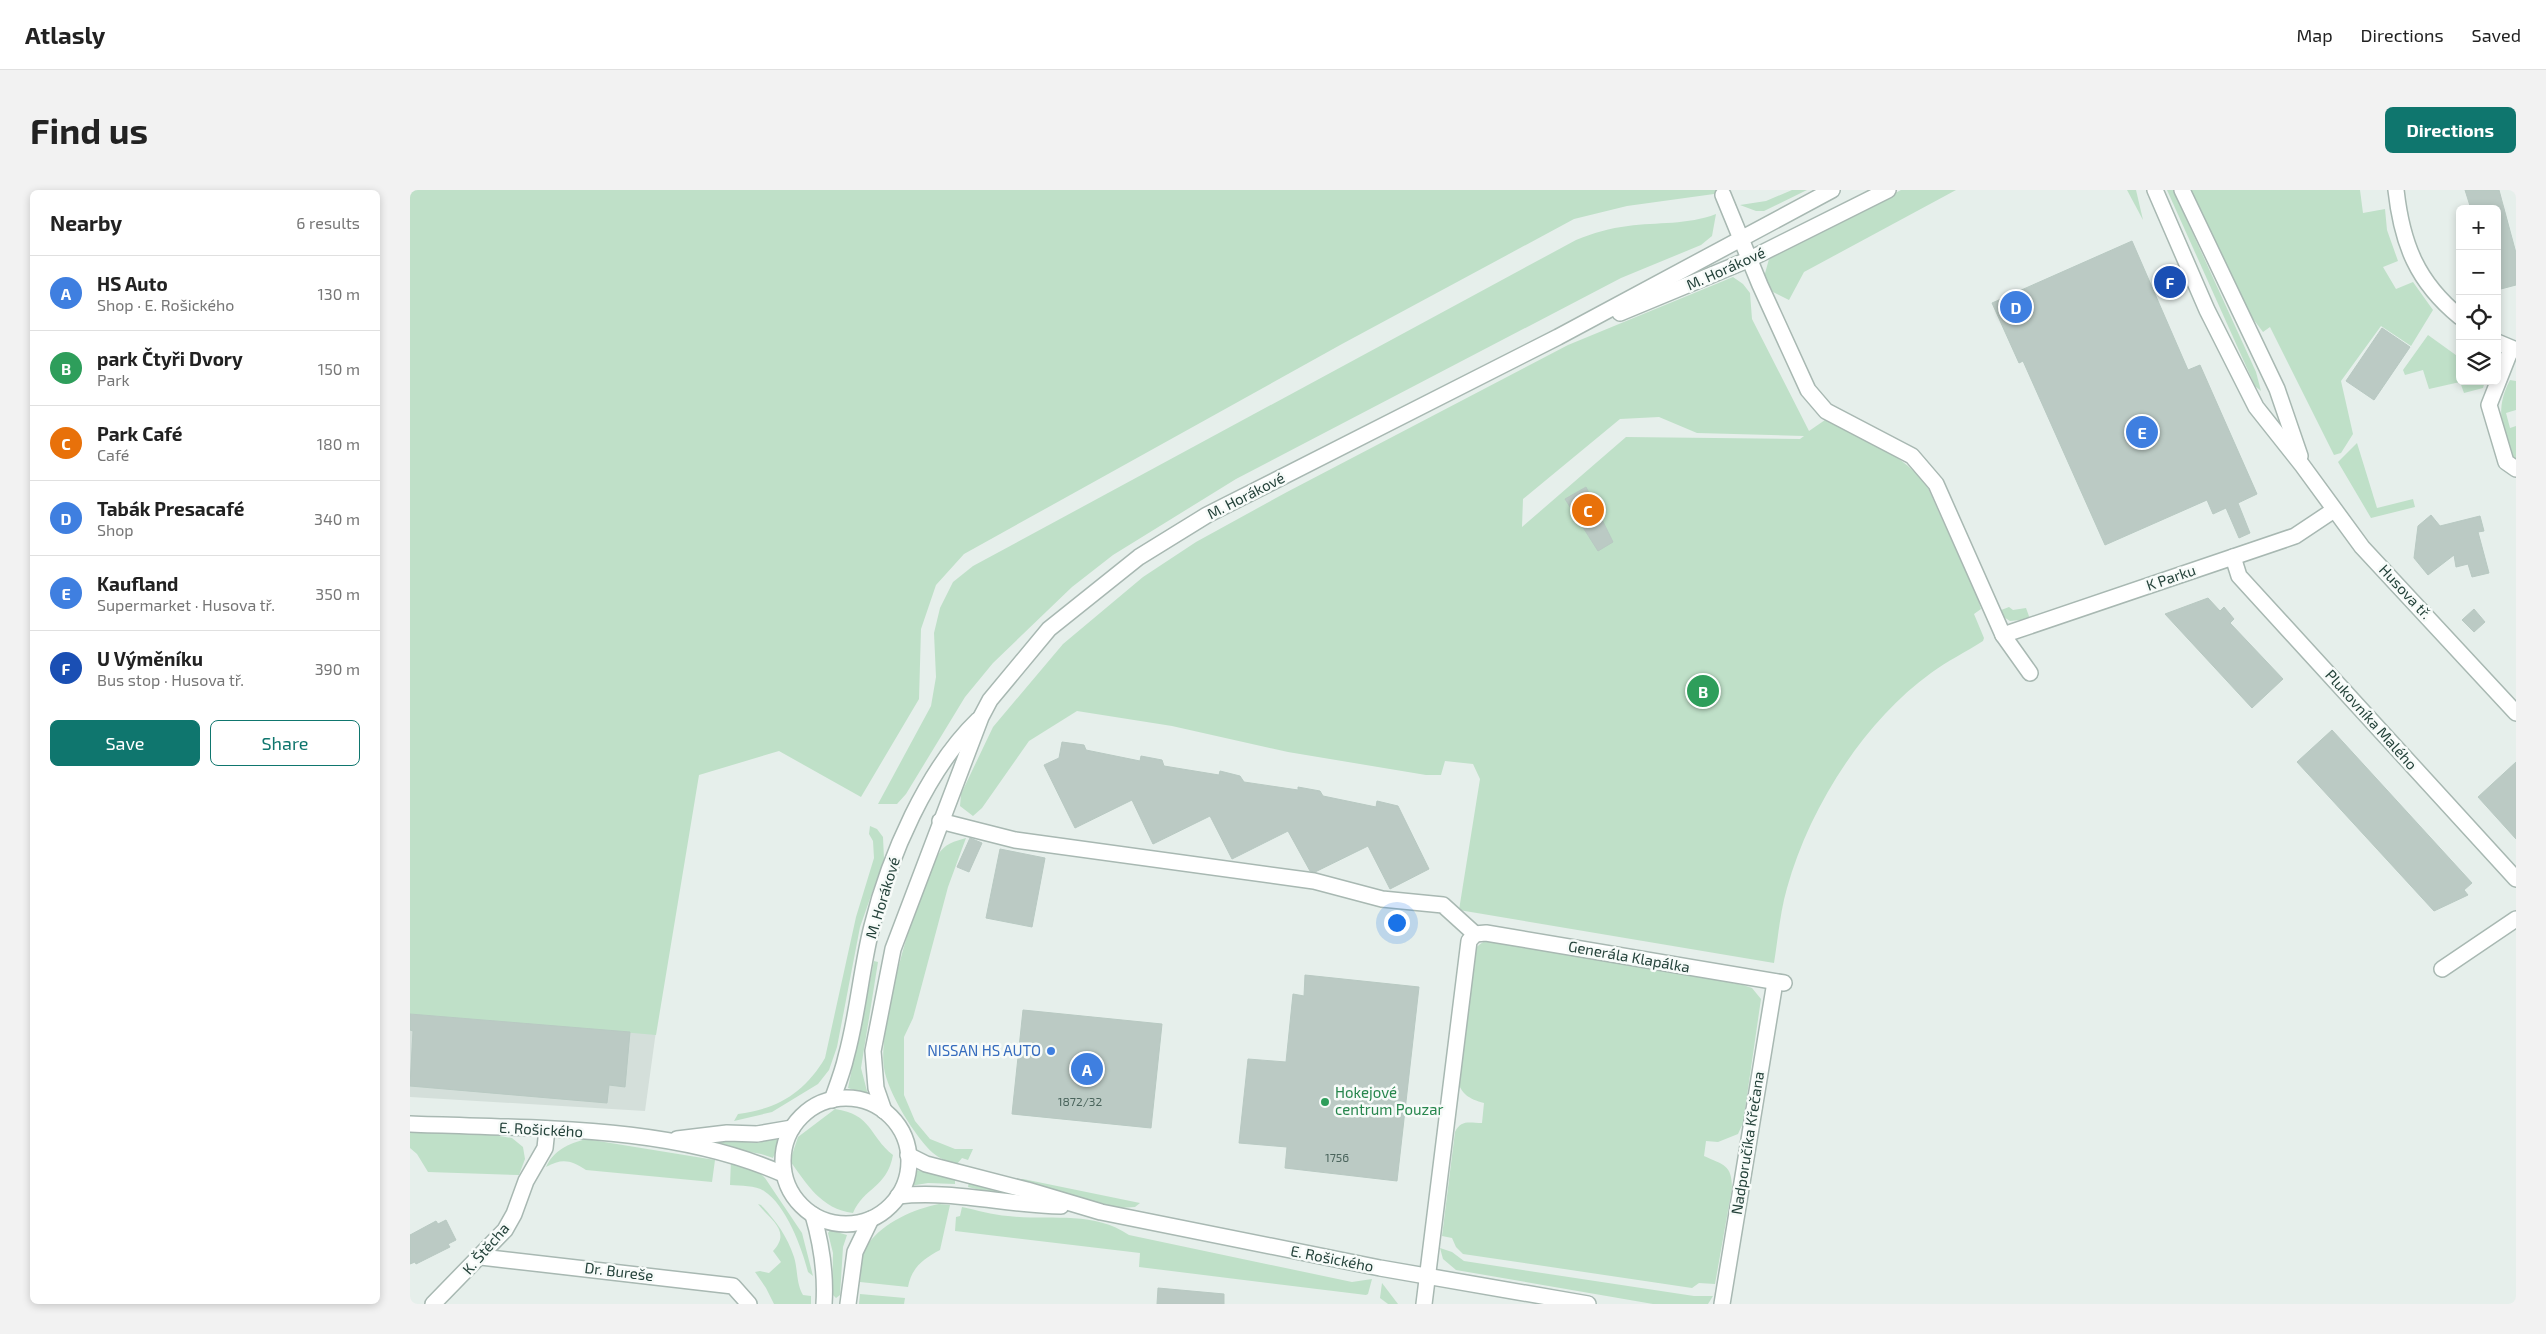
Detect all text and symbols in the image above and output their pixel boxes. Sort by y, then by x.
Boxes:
text: Atlasly [25,20,105,49]
text: Map [2296,24,2333,46]
text: Directions [2361,24,2444,46]
text: Saved [2472,24,2521,46]
button: Directions [2385,107,2516,153]
text: Find us [30,109,148,151]
map controls [2456,205,2501,385]
button: + [2456,205,2501,250]
text: Nearby [50,210,122,235]
text: 6 results [296,213,360,232]
street label: M. Horákové [1683,243,1768,293]
button: − [2456,250,2501,295]
pin: F [2154,263,2186,301]
text: HS Auto [97,272,168,295]
text: A [61,284,71,303]
text: 130 m [318,284,360,303]
pin: D [2000,288,2032,326]
text: Shop · E. Rošického [97,295,234,314]
button: locate [2456,295,2501,340]
button: layers [2456,340,2501,385]
text: park Čtyři Dvory [97,347,243,370]
text: B [61,359,71,378]
text: 150 m [318,359,360,378]
text: Park [97,370,130,389]
pin: E [2126,413,2158,451]
text: Park Café [97,422,183,445]
text: C [61,434,71,453]
text: 180 m [317,434,360,453]
text: Café [97,445,129,464]
street label: M. Horákové [1204,468,1287,522]
pin: C [1572,491,1604,529]
text: Tabák Presacafé [97,497,244,520]
text: D [61,509,71,528]
text: 340 m [314,509,360,528]
text: Shop [97,520,134,539]
street label: K Parku [2143,560,2198,594]
street label: Husova tř. [2376,560,2436,622]
text: Kaufland [97,572,178,595]
text: E [61,584,71,603]
text: 350 m [315,584,360,603]
text: Supermarket · Husova tř. [97,595,275,614]
text: U Výměníku [97,647,203,670]
text: F [62,659,70,678]
text: 390 m [315,659,360,678]
street label: Plukovníka Malého [2322,666,2421,773]
text: Bus stop · Husova tř. [97,670,244,689]
pin: B [1687,672,1719,710]
button: Save [50,720,200,766]
button: Share [210,720,360,766]
street label: M. Horákové [861,855,903,941]
your location [1384,910,1410,936]
street label: Generála Klapálka [1567,936,1691,976]
place label: NISSAN HS AUTO [927,1041,1041,1059]
marker: NISSAN HS AUTO [1045,1045,1057,1057]
pin: A [1071,1050,1103,1088]
street label: Nadporučíka Křečana [1727,1070,1767,1216]
place label: Hokejové centrum Pouzar [1335,1083,1443,1118]
house number: 1872/32 [1058,1094,1103,1108]
marker: Hokejové centrum Pouzar [1319,1096,1331,1108]
street label: E. Rošického [498,1118,584,1140]
house number: 1756 [1325,1150,1349,1164]
street label: K. Štěcha [458,1219,512,1278]
street label: E. Rošického [1289,1241,1375,1275]
street label: Dr. Bureše [584,1258,655,1284]

